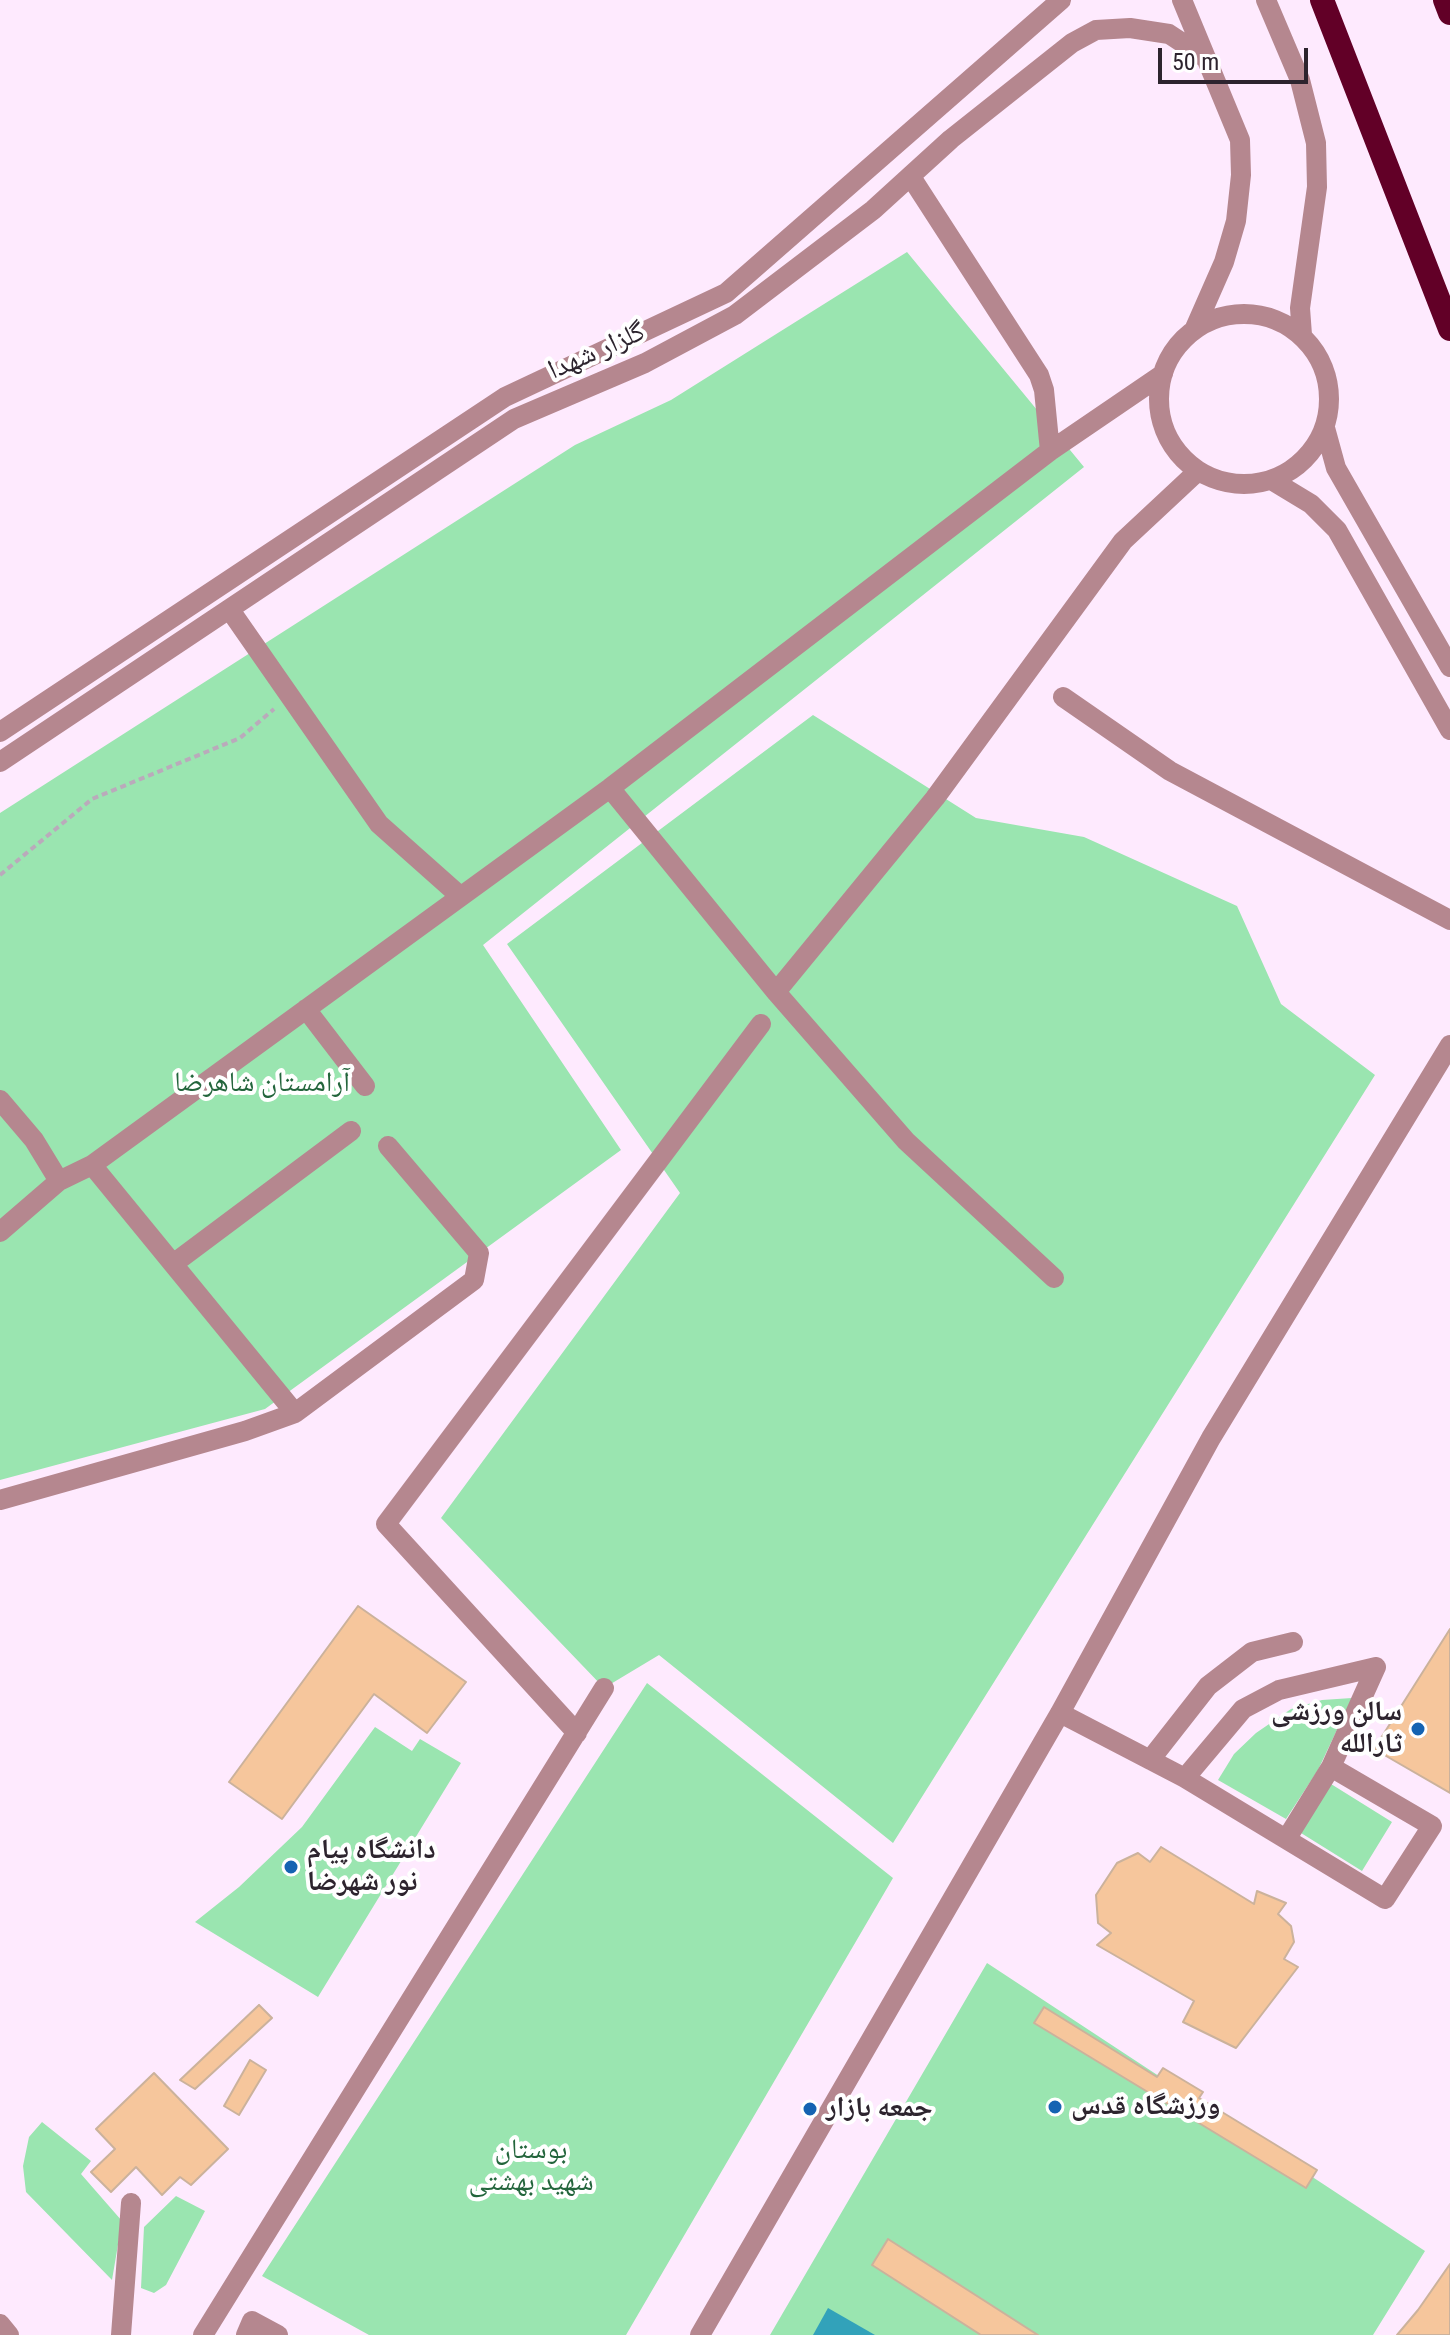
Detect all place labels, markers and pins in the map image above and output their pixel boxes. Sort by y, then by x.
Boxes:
place label: سالن ورزشی ثارالله [1271,1696,1402,1762]
marker: سالن ورزشی ثارالله [1409,1720,1427,1738]
place label: دانشگاه پیام نور شهرضا [307,1834,436,1900]
marker: دانشگاه پیام نور شهرضا [282,1858,300,1876]
place label: ورزشگاه قدس [1071,2090,1220,2124]
place label: جمعه بازار [826,2092,933,2126]
marker: ورزشگاه قدس [1046,2098,1064,2116]
marker: جمعه بازار [801,2100,819,2118]

